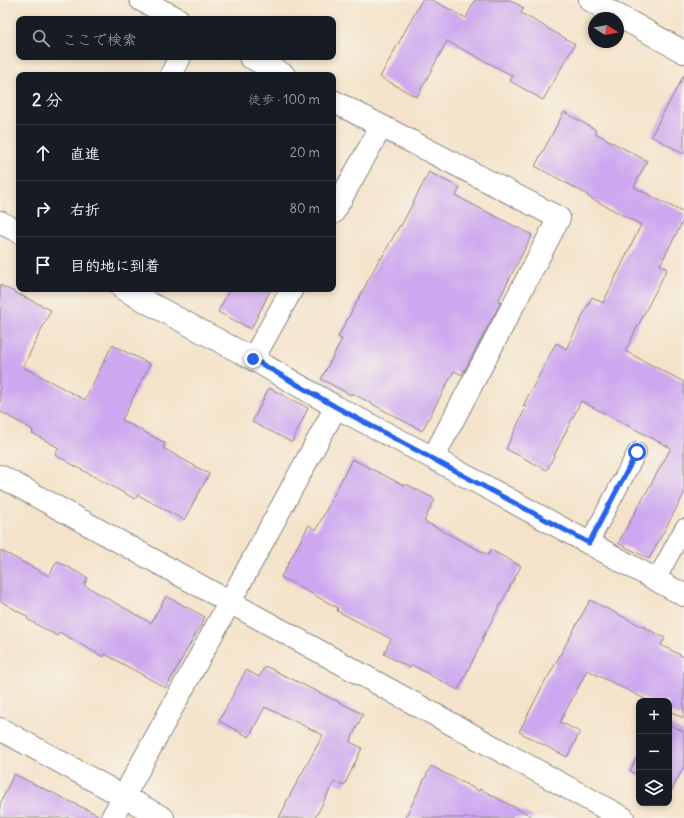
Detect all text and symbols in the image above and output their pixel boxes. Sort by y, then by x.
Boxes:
north arrow [588,12,624,48]
search box [16,16,336,60]
icon: search [30,27,52,49]
text: ここで検索 [62,30,137,49]
text: 2 分 [32,89,62,111]
text: 徒歩 · 100 m [248,91,320,108]
icon: ahead [32,142,54,164]
text: 直進 [70,144,100,163]
text: 20 m [290,144,320,161]
icon: right [32,198,54,220]
text: 右折 [70,200,100,219]
text: 80 m [289,200,320,217]
icon: arrive [32,254,54,276]
text: 目的地に到着 [70,256,160,275]
route end [244,350,262,368]
route start [628,443,646,461]
map controls [636,698,672,806]
button: + [636,698,672,734]
button: − [636,734,672,770]
button: layers [636,770,672,806]

